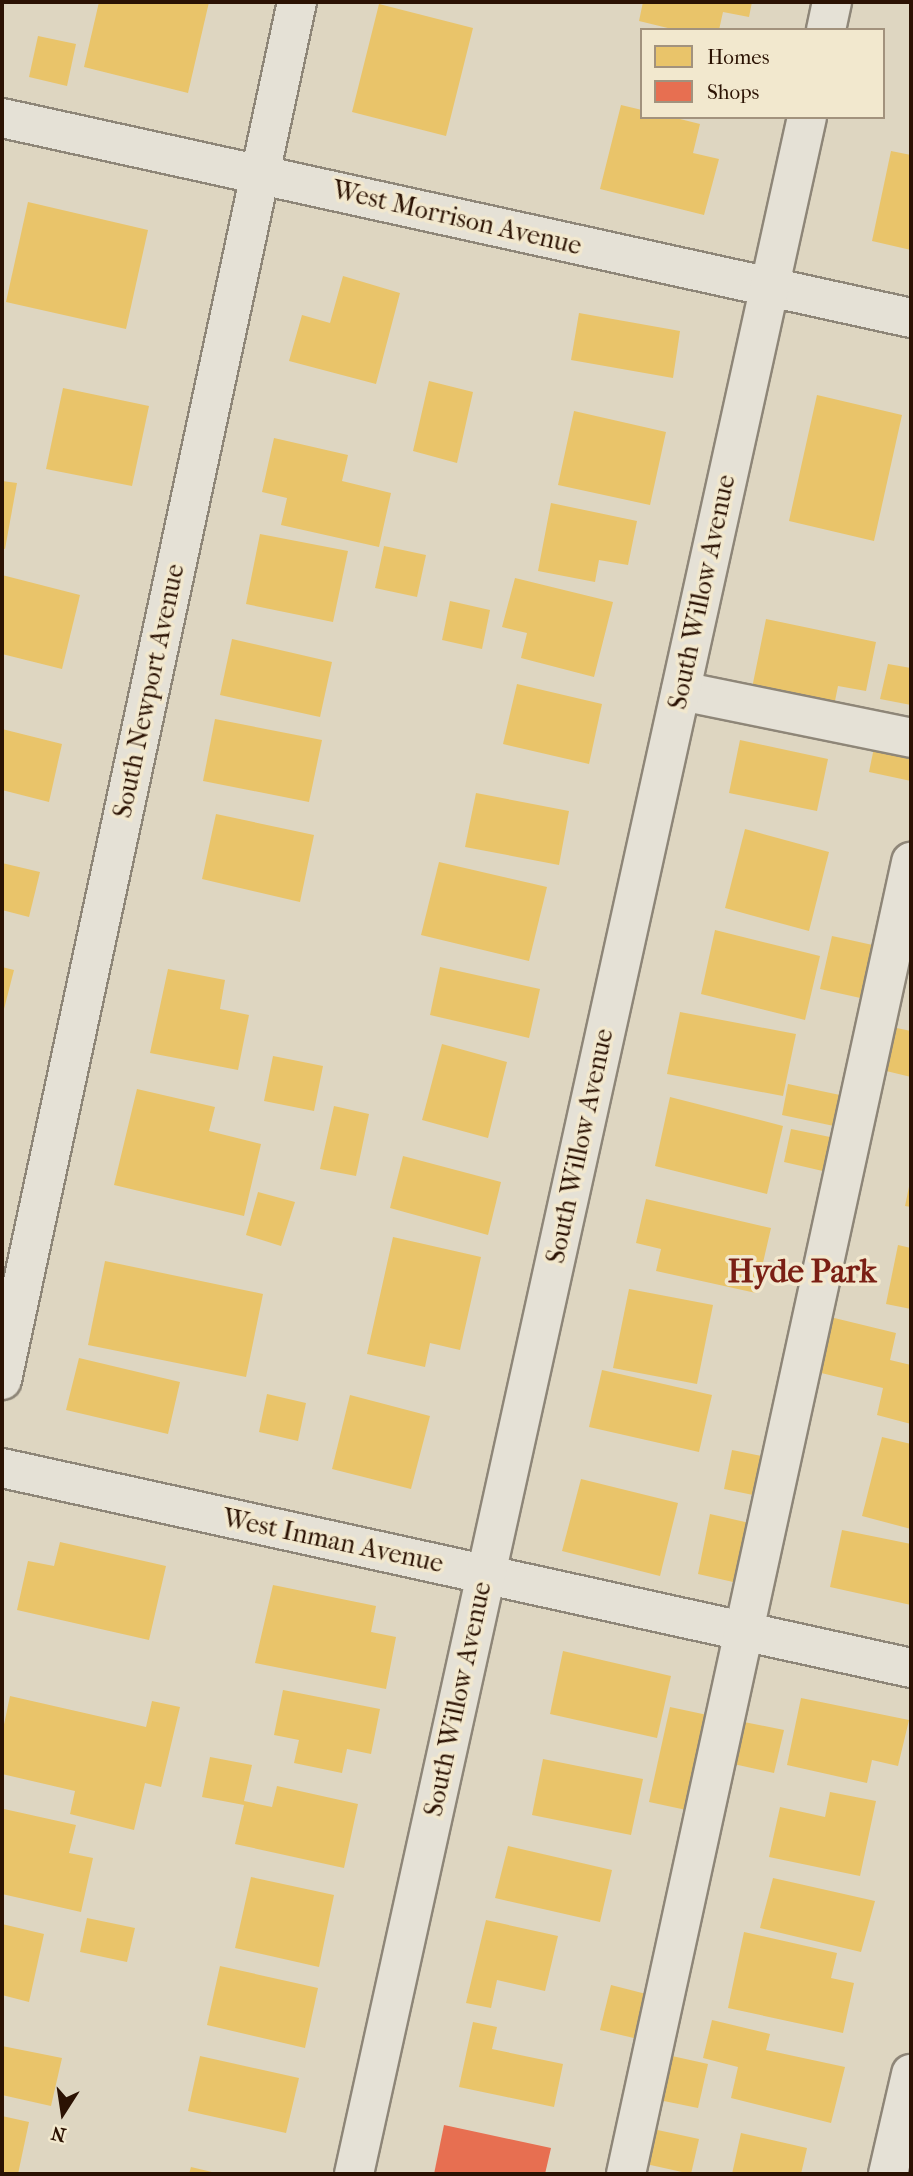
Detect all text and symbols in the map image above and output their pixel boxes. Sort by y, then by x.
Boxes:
legend [640,28,885,119]
text: Homes [707,45,769,69]
text: Shops [707,80,759,104]
street label: West Morrison Avenue [329,174,585,262]
street label: South Willow Avenue [662,472,742,712]
street label: South Newport Avenue [107,561,191,821]
street label: South Willow Avenue [540,1026,620,1266]
district label: Hyde Park [728,1252,876,1292]
street label: West Inman Avenue [220,1502,446,1580]
street label: South Willow Avenue [418,1579,498,1819]
north arrow [28,2078,98,2148]
text: N [49,2121,68,2146]

